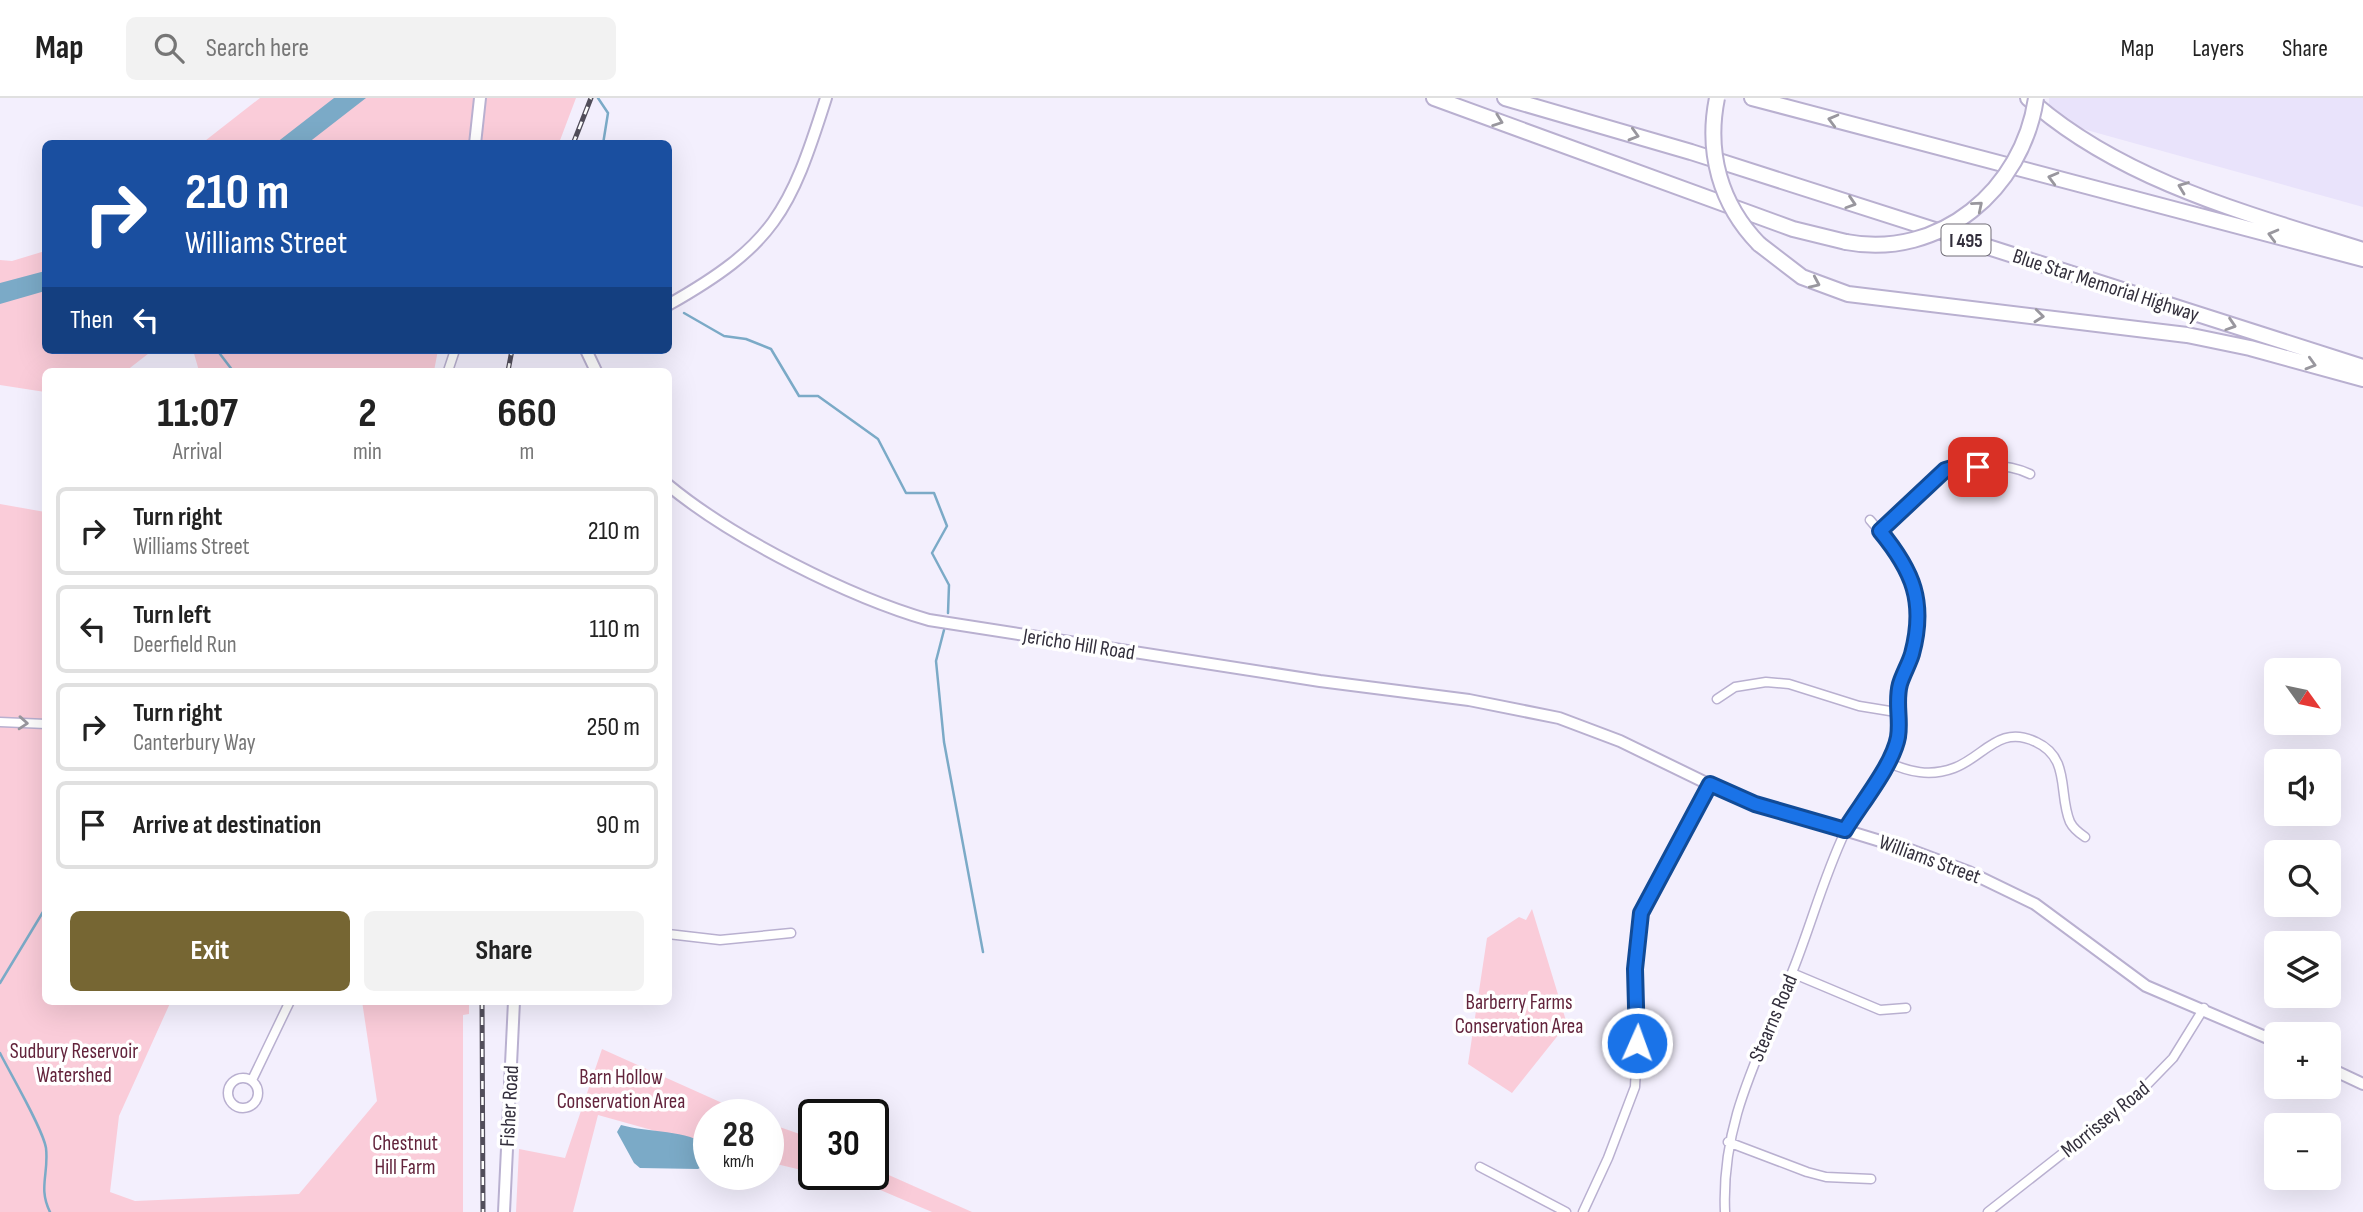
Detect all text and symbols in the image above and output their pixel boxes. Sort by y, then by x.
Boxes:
search box [126,17,616,80]
text: Map [35,28,84,68]
icon: search [150,29,188,67]
text: Search here [206,33,309,64]
text: Map [2121,34,2154,63]
text: Layers [2192,34,2244,63]
text: Share [2282,34,2328,63]
one-way arrow [1491,113,1503,127]
one-way arrow [1827,113,1839,128]
one-way arrow [1628,127,1640,142]
text: 210 m [185,164,289,223]
icon: right [70,168,161,259]
one-way arrow [2047,171,2059,186]
one-way arrow [2177,182,2189,196]
one-way arrow [1845,195,1857,210]
one-way arrow [1970,202,1983,214]
text: Williams Street [185,224,347,263]
road number: I 495 [1941,224,1990,256]
one-way arrow [2267,229,2279,244]
street label: Blue Star Memorial Highway [2010,244,2202,327]
one-way arrow [1807,275,1820,289]
icon: left [127,301,165,339]
text: Then [70,305,113,336]
one-way arrow [2033,309,2045,324]
one-way arrow [2225,316,2237,331]
one-way arrow [2304,356,2316,370]
text: 11:07 [157,388,238,439]
text: 2 [358,388,377,439]
text: 660 [497,388,557,439]
pin [1948,437,2008,497]
text: Arrival [173,438,222,466]
text: min [353,438,382,466]
text: m [520,438,534,466]
icon: arrive [1959,448,1997,486]
text: Turn right [133,502,222,533]
icon: right [74,512,112,550]
text: 210 m [588,516,640,547]
text: Williams Street [133,533,250,561]
text: Turn left [133,600,211,631]
icon: left [74,610,112,648]
text: 110 m [589,614,640,645]
street label: Jericho Hill Road [1020,623,1137,666]
text: Deerfield Run [133,631,237,659]
north arrow [2264,658,2342,735]
map controls [2264,658,2341,1190]
text: Turn right [133,698,222,729]
icon: right [74,708,112,746]
text: 250 m [586,712,640,743]
one-way arrow [18,715,29,730]
text: Canterbury Way [133,729,256,757]
button: sound [2264,749,2341,826]
icon: arrive [74,806,112,844]
text: Arrive at destination [133,810,321,841]
text: 90 m [596,810,640,841]
street label: Williams Street [1876,830,1984,889]
button: search [2264,840,2341,917]
button: Exit [70,911,350,991]
button: Share [364,911,644,991]
button: layers [2264,931,2341,1008]
street label: Stearns Road [1744,971,1803,1066]
park label: Barberry Farms Conservation Area [1455,990,1583,1039]
position arrow [1600,1006,1674,1080]
button: + [2264,1022,2341,1099]
park label: Sudbury Reservoir Watershed [10,1039,138,1088]
street label: Fisher Road [495,1065,524,1147]
park label: Barn Hollow Conservation Area [557,1065,685,1114]
street label: Morrissey Road [2056,1076,2155,1163]
speed limit sign: 30 [798,1099,889,1190]
button: − [2264,1113,2341,1190]
text: 28 [723,1114,754,1157]
park label: Chestnut Hill Farm [372,1131,438,1180]
text: km/h [723,1151,754,1172]

